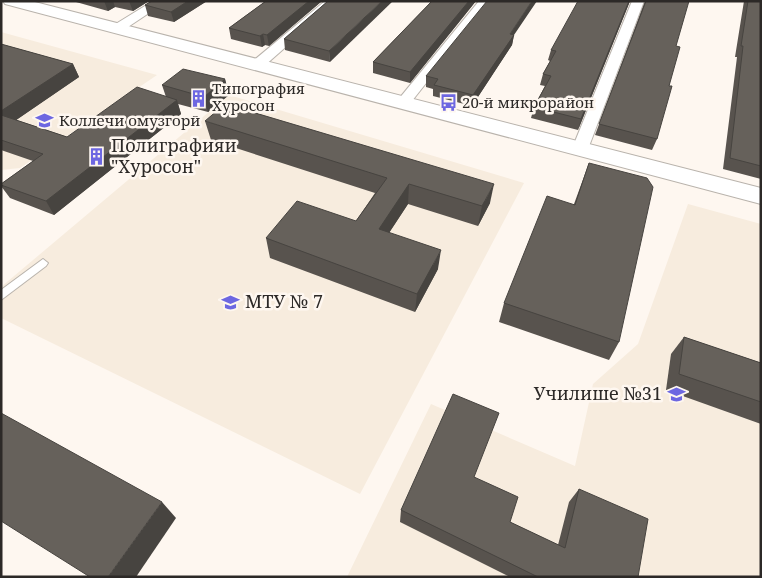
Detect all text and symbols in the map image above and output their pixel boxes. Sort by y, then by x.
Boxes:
place label: Типография Хуросон [212,78,305,115]
building icon: Типография Хуросон [188,88,208,108]
place label: 20-й микрорайон [462,92,594,112]
bus stop icon: 20-й микрорайон [438,93,458,113]
place label: Коллечи омузгорй [59,110,200,130]
school or university icon: Коллечи омузгорй [35,111,55,131]
place label: Полиграфияи "Хуросон" [111,133,237,178]
building icon: Полиграфияи "Хуросон" [87,146,107,166]
place label: МТУ № 7 [245,289,323,313]
school or university icon: МТУ № 7 [221,292,241,312]
place label: Училише №31 [534,381,662,405]
school or university icon: Училише №31 [666,384,686,404]

